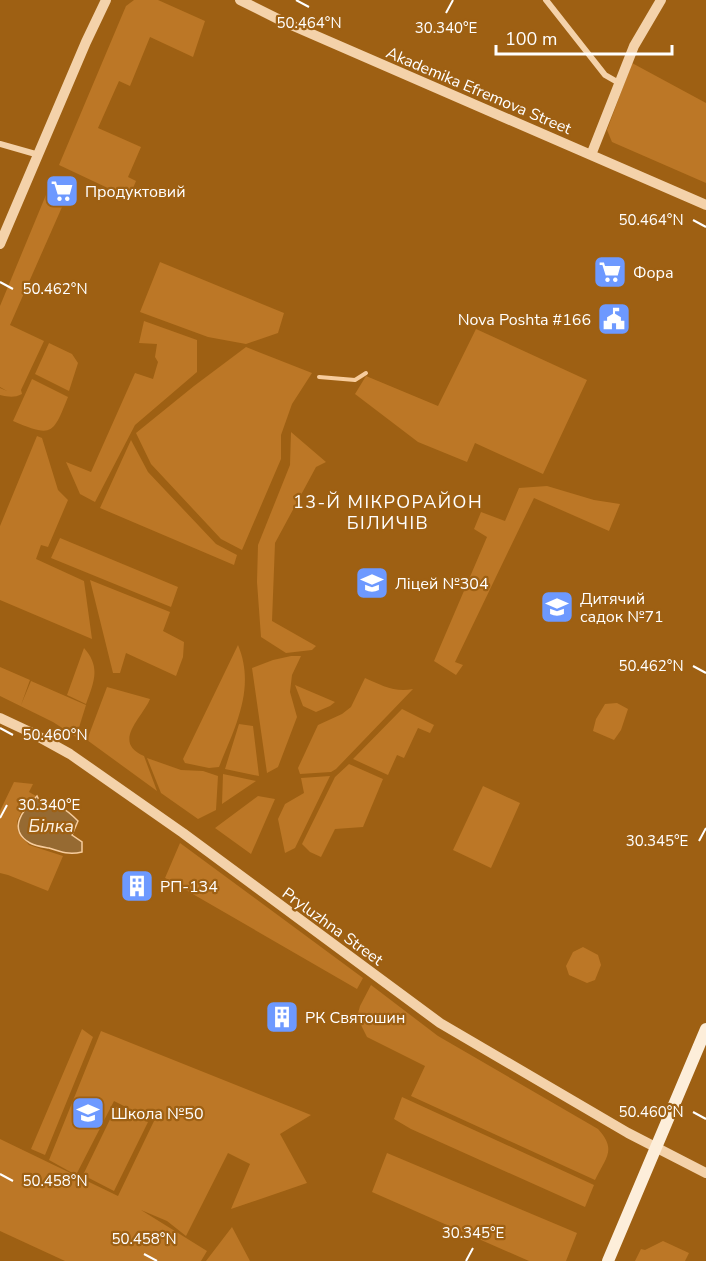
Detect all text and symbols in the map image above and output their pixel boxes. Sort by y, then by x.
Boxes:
text: 50.464°N [276,13,342,33]
text: 30.340°E [415,18,477,38]
scale bar [496,18,672,56]
text: 100 m [505,27,557,51]
street label: Akademika Efremova Street [383,42,575,140]
supermarket icon: Продуктовий [44,173,80,209]
place label: Продуктовий [85,181,185,203]
text: 50.464°N [618,210,684,230]
supermarket icon: Фора [592,254,628,290]
place label: Фора [633,262,674,284]
text: 50.462°N [22,279,88,299]
public building icon: Nova Poshta #166 [596,301,632,337]
place label: Nova Poshta #166 [458,309,591,331]
district label: 13-Й МІКРОРАЙОН БІЛИЧІВ [293,490,483,535]
school or university icon: Ліцей №304 [354,565,390,601]
place label: Ліцей №304 [395,573,489,595]
place label: Дитячий садок №71 [580,588,664,628]
school or university icon: Дитячий садок №71 [539,589,575,625]
text: 50.462°N [618,656,684,676]
text: 50.460°N [22,725,88,745]
text: 30.340°E [18,795,80,815]
water label: Білка [28,814,74,838]
text: 30.345°E [626,831,688,851]
building icon: РП-134 [119,868,155,904]
place label: РП-134 [160,876,218,898]
street label: Pryluzhna Street [277,883,388,971]
building icon: РК Святошин [264,999,300,1035]
place label: РК Святошин [305,1007,405,1029]
school or university icon: Школа №50 [70,1095,106,1131]
text: 50.460°N [618,1102,684,1122]
place label: Школа №50 [111,1103,204,1125]
text: 50.458°N [22,1171,88,1191]
text: 30.345°E [442,1223,504,1243]
text: 50.458°N [111,1229,177,1249]

